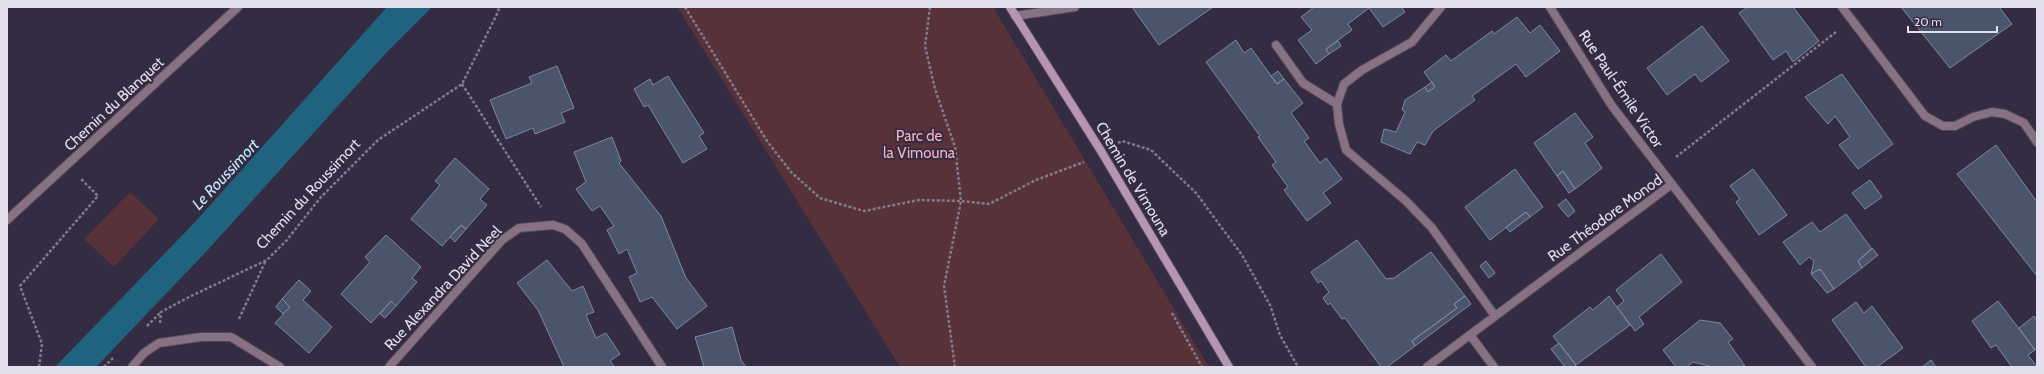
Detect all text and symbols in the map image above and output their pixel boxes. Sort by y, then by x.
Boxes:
scale bar [1908,8,1997,34]
text: 20 m [1914,14,1942,29]
street label: Rue Paul-Émile Victor [1575,26,1668,151]
street label: Chemin du Blanquet [60,53,168,155]
street label: Chemin de Vimouna [1092,118,1175,240]
park label: Parc de la Vimouna [883,127,956,162]
water label: Le Roussimort [188,134,264,214]
street label: Chemin du Roussimort [252,135,364,253]
street label: Rue Théodore Monod [1544,170,1666,266]
street label: Rue Alexandra David Neel [381,222,506,354]

